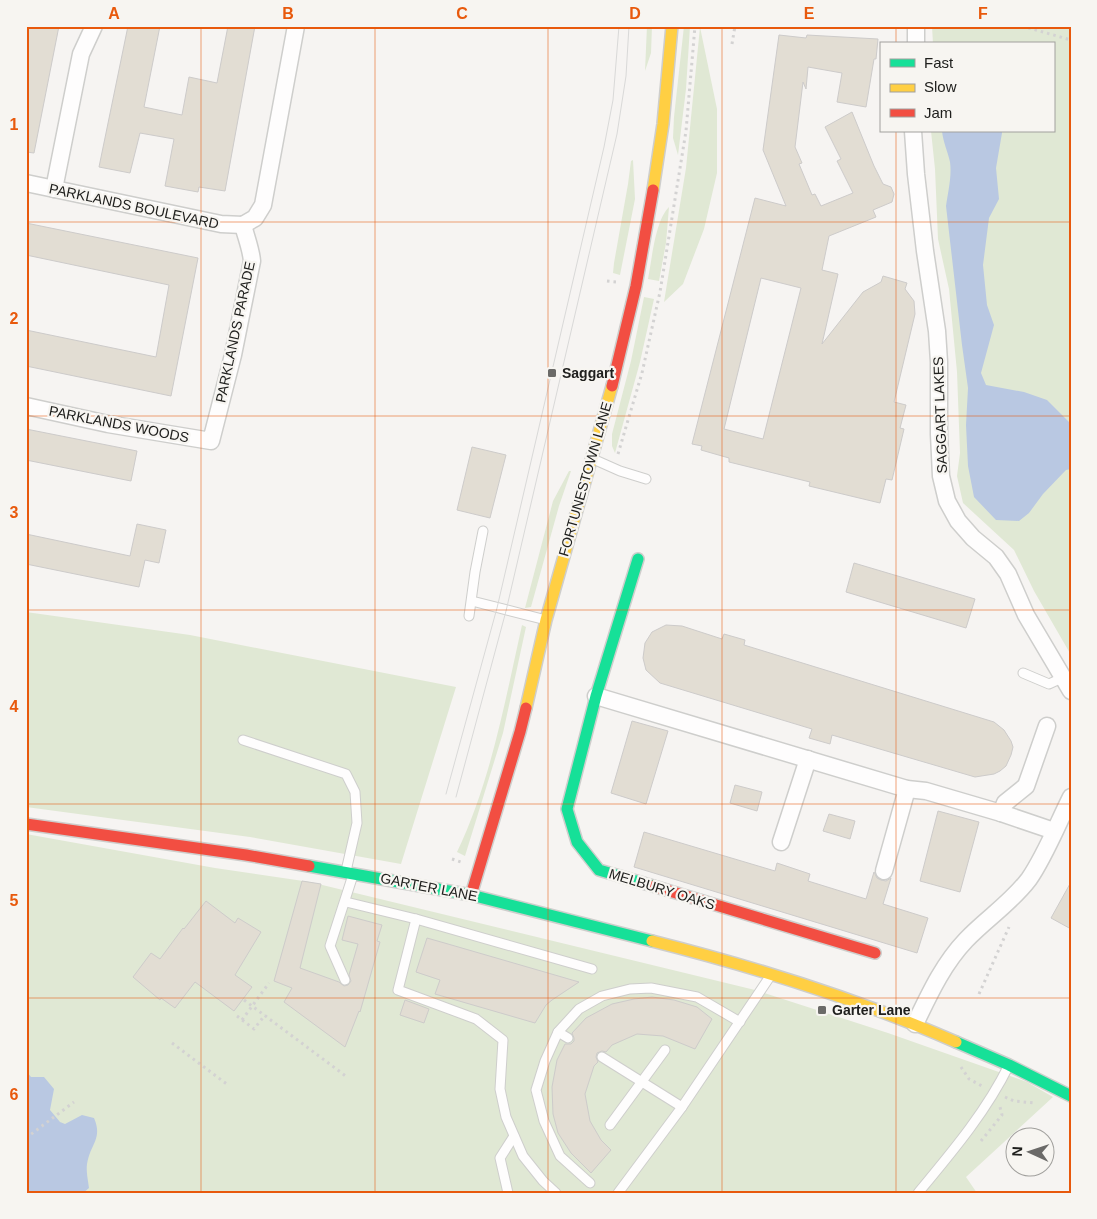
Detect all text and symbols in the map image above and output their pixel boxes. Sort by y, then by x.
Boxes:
text: A [108,5,120,22]
text: B [282,5,294,22]
text: C [456,5,468,22]
text: D [629,5,641,22]
text: E [804,5,815,22]
text: F [978,5,988,22]
legend [880,42,1054,132]
text: Fast [924,54,954,71]
text: Slow [924,78,957,95]
text: Jam [924,104,952,121]
text: 1 [10,116,19,133]
street label: PARKLANDS BOULEVARD [48,180,220,232]
street label: PARKLANDS PARADE [212,260,258,404]
text: 2 [10,310,19,327]
street label: SAGGART LAKES [930,356,950,474]
place label: Saggart [562,365,614,381]
marker: Saggart [546,367,558,379]
street label: FORTUNESTOWN LANE [555,400,615,558]
street label: PARKLANDS WOODS [48,403,190,445]
text: 3 [10,504,19,521]
text: 4 [10,698,19,715]
street label: MELBURY OAKS [607,865,717,913]
street label: GARTER LANE [379,870,479,904]
text: 5 [10,892,19,909]
place label: Garter Lane [832,1002,911,1018]
marker: Garter Lane [816,1004,828,1016]
text: 6 [10,1086,19,1103]
north arrow [1004,1126,1054,1176]
text: N [1009,1146,1025,1157]

